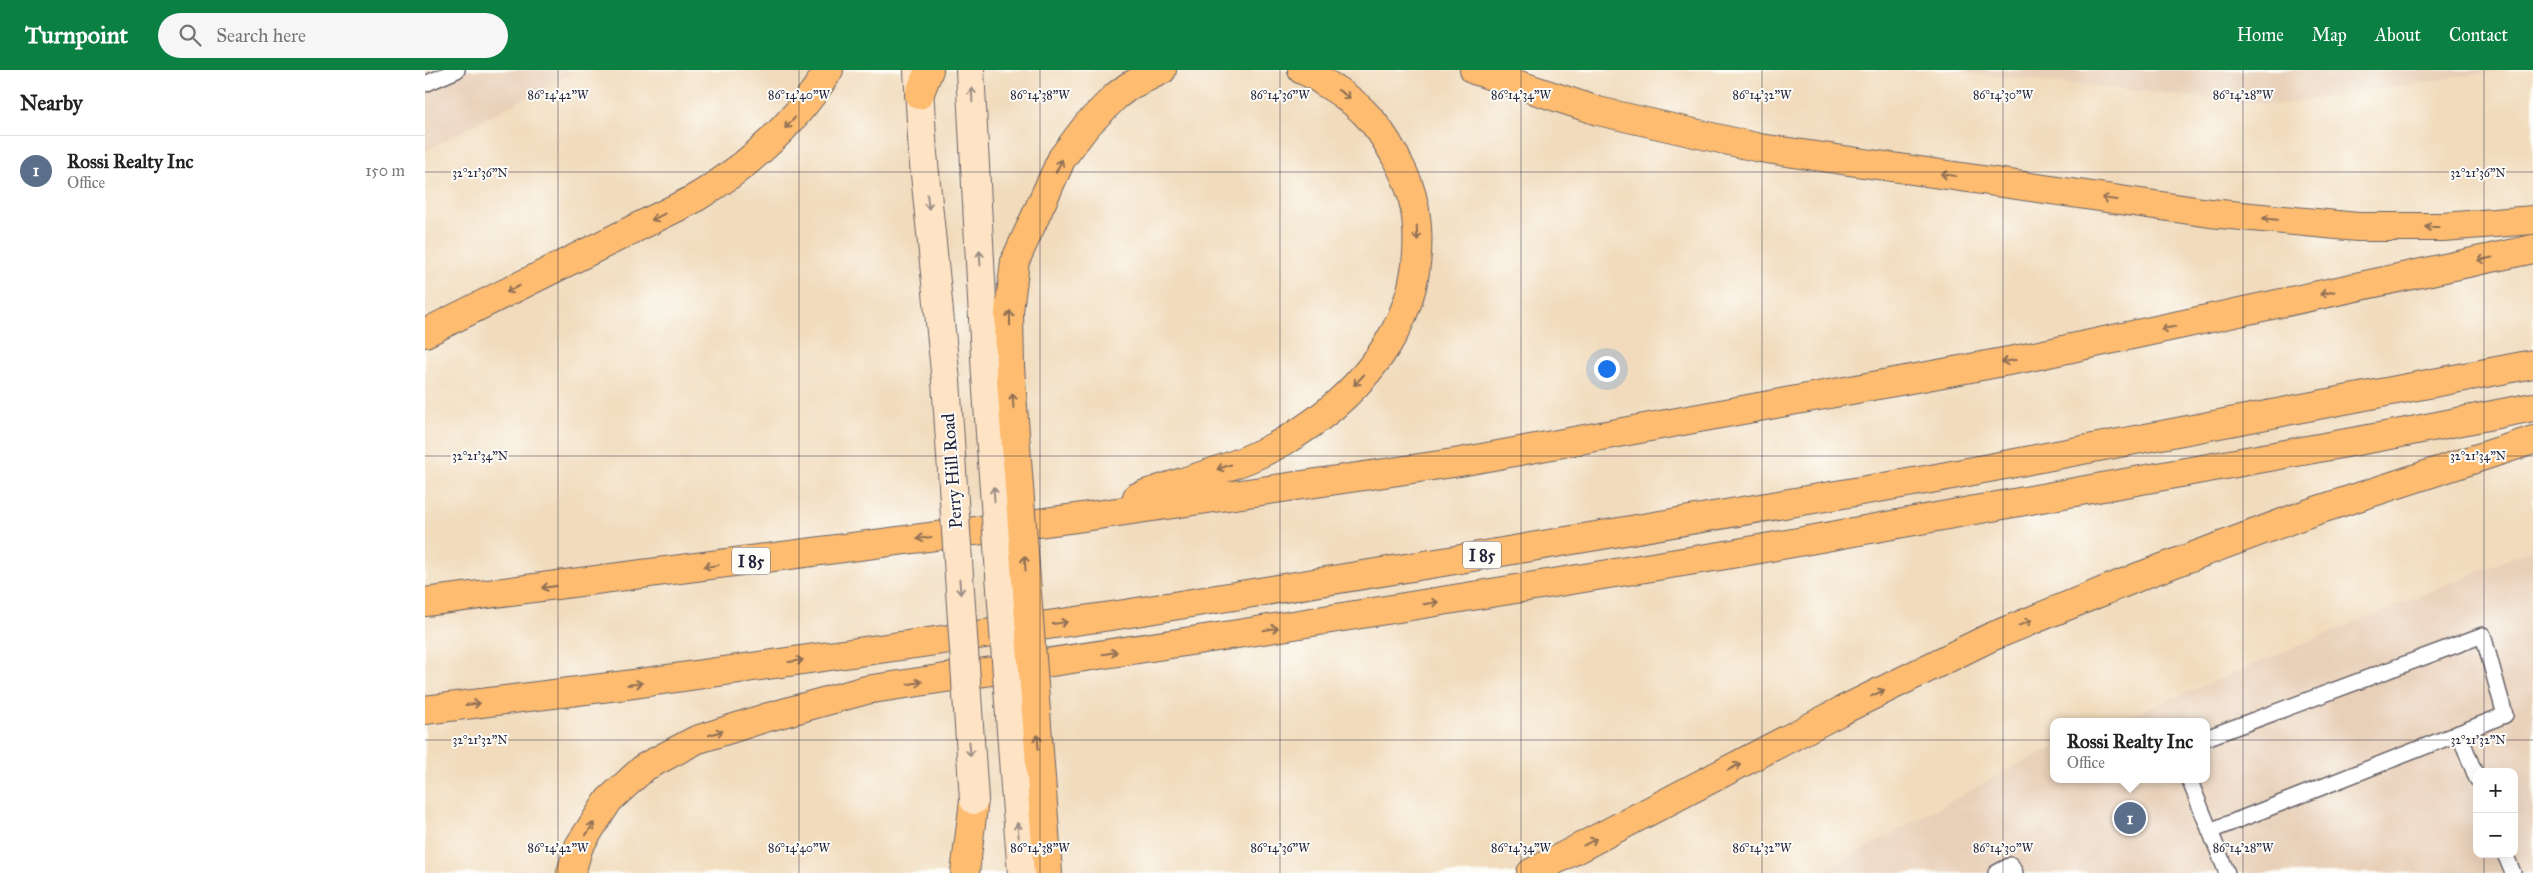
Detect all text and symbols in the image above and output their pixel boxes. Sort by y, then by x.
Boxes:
search box [158,13,508,58]
text: Turnpoint [25,20,128,50]
icon: search [176,21,204,49]
text: Search here [216,24,306,47]
text: Home [2237,24,2284,46]
text: Map [2312,24,2347,46]
text: About [2375,24,2421,46]
text: Contact [2449,24,2508,46]
text: 86°14'42"W [528,88,589,102]
text: 86°14'40"W [768,88,831,102]
one-way arrow [967,88,976,104]
text: 86°14'38"W [1010,88,1070,102]
text: 86°14'36"W [1250,88,1310,102]
text: 86°14'34"W [1491,88,1551,102]
text: 86°14'32"W [1733,88,1792,102]
text: 86°14'30"W [1973,88,2034,102]
text: 86°14'28"W [2213,88,2274,102]
one-way arrow [1337,89,1351,100]
text: Nearby [20,90,83,116]
one-way arrow [784,116,796,129]
text: Rossi Realty Inc [67,150,194,173]
one-way arrow [1054,158,1064,173]
text: 1 [33,161,39,180]
text: 150 m [365,161,405,180]
text: 32°21'36"N [452,166,508,180]
text: 32°21'36"N [2450,166,2506,180]
one-way arrow [1940,170,1956,180]
text: Office [67,173,105,192]
one-way arrow [2101,193,2117,203]
one-way arrow [923,194,933,210]
one-way arrow [651,212,666,222]
one-way arrow [2262,214,2278,224]
one-way arrow [2424,222,2440,232]
one-way arrow [1413,225,1422,241]
one-way arrow [975,250,984,266]
one-way arrow [2478,255,2494,264]
one-way arrow [506,285,521,294]
one-way arrow [2319,289,2335,298]
one-way arrow [1005,311,1015,327]
one-way arrow [2160,323,2176,333]
your location [1594,356,1620,382]
one-way arrow [2001,357,2017,367]
one-way arrow [1353,374,1365,386]
one-way arrow [1008,393,1017,409]
street label: Perry Hill Road [937,413,967,529]
text: 32°21'34"N [452,449,508,463]
text: 32°21'34"N [2450,449,2506,463]
one-way arrow [1217,463,1232,472]
one-way arrow [990,486,999,502]
one-way arrow [916,533,932,543]
road number: I 85 [1463,542,1501,568]
road number: I 85 [732,548,770,574]
one-way arrow [1020,555,1030,571]
one-way arrow [703,562,719,572]
one-way arrow [955,578,964,594]
one-way arrow [542,582,558,592]
one-way arrow [1423,597,1439,607]
one-way arrow [1052,618,1068,628]
one-way arrow [2017,618,2032,627]
one-way arrow [1262,623,1278,633]
one-way arrow [1102,648,1118,658]
one-way arrow [787,656,803,666]
one-way arrow [906,678,922,688]
one-way arrow [626,679,642,689]
one-way arrow [1870,688,1885,697]
one-way arrow [465,699,481,709]
popup [2050,718,2210,783]
one-way arrow [708,728,724,738]
text: Rossi Realty Inc [2067,730,2193,753]
text: 32°21'32"N [452,733,508,747]
text: 32°21'32"N [2450,733,2506,747]
one-way arrow [1034,734,1043,750]
one-way arrow [966,740,975,756]
text: Office [2067,753,2105,772]
one-way arrow [1726,762,1741,772]
map controls [2473,768,2518,858]
button: + [2473,768,2518,813]
pin: 1 [2114,799,2146,837]
button: − [2473,813,2518,858]
one-way arrow [585,822,595,836]
one-way arrow [1014,822,1023,838]
one-way arrow [1582,837,1597,847]
text: 86°14'42"W [528,841,589,855]
text: 86°14'40"W [768,841,831,855]
text: 86°14'38"W [1010,841,1070,855]
text: 86°14'36"W [1250,841,1310,855]
text: 86°14'34"W [1491,841,1551,855]
text: 86°14'32"W [1733,841,1792,855]
text: 86°14'30"W [1973,841,2034,855]
text: 86°14'28"W [2213,841,2274,855]

